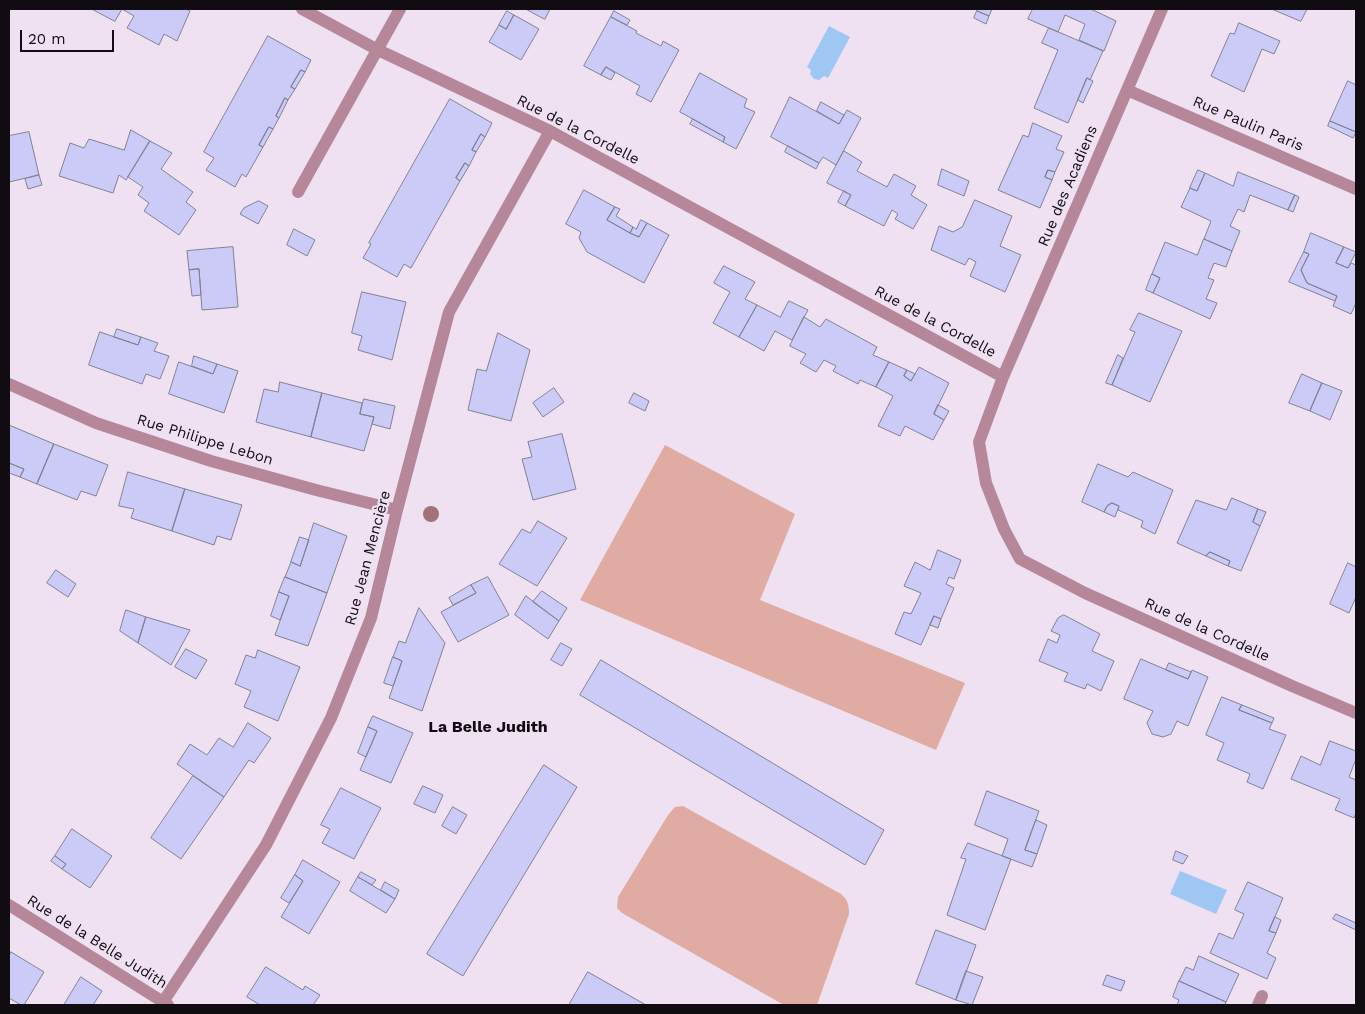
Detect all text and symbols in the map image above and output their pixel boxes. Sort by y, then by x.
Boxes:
scale bar [22,20,116,52]
text: 20 m [28,30,66,48]
street label: Rue de la Cordelle [514,91,642,169]
street label: Rue Paulin Paris [1190,93,1306,155]
street label: Rue des Acadiens [1034,123,1102,249]
street label: Rue de la Cordelle [871,282,999,362]
street label: Rue Philippe Lebon [135,411,275,469]
street label: Rue Jean Mencière [341,489,395,627]
street label: Rue de la Cordelle [1142,594,1272,666]
district label: La Belle Judith [428,717,548,737]
street label: Rue de la Belle Judith [23,891,171,993]

